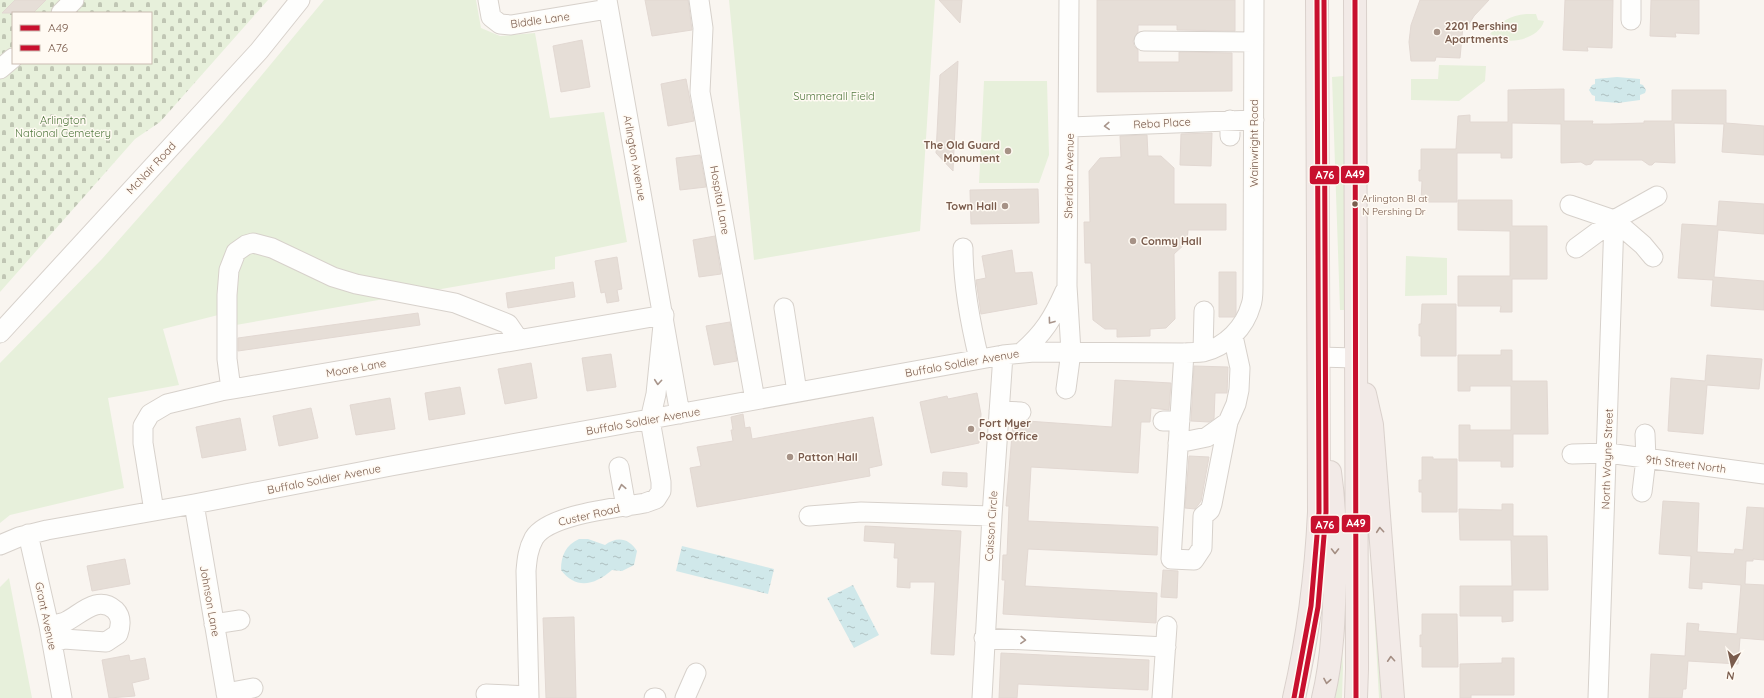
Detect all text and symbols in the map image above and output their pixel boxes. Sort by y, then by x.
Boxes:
street label: Biddle Lane [510,9,570,31]
legend [12,12,152,64]
place label: 2201 Pershing Apartments [1445,19,1517,46]
text: A49 [48,20,69,35]
marker: 2201 Pershing Apartments [1432,27,1442,37]
text: A76 [48,40,69,55]
park label: Summerall Field [793,89,875,103]
street label: Wainwright Road [1247,99,1261,187]
park label: Arlington National Cemetery [15,113,111,140]
street label: Arlington Avenue [621,114,649,202]
street label: Reba Place [1133,115,1191,131]
one-way arrow [1104,121,1110,130]
street label: Sheridan Avenue [1061,133,1077,219]
place label: The Old Guard Monument [923,138,1000,165]
street label: McNair Road [123,139,179,197]
marker: The Old Guard Monument [1003,146,1013,156]
street label: Hospital Lane [707,164,733,236]
line badge: A76 [1309,165,1340,185]
line badge: A49 [1340,165,1370,184]
text: A49 [1345,167,1365,181]
text: A76 [1316,168,1334,182]
place label: Arlington Bl at N Pershing Dr [1362,192,1428,218]
place label: Town Hall [946,199,997,213]
marker: Arlington Bl at N Pershing Dr [1350,199,1360,209]
marker: Town Hall [1000,201,1010,211]
place label: Conmy Hall [1141,234,1202,248]
marker: Conmy Hall [1128,236,1138,246]
one-way arrow [1049,316,1056,323]
street label: Buffalo Soldier Avenue [904,346,1020,380]
street label: Moore Lane [325,356,387,380]
one-way arrow [653,379,662,385]
street label: Buffalo Soldier Avenue [585,404,701,438]
street label: North Wayne Street [1598,408,1616,510]
place label: Fort Myer Post Office [979,416,1039,443]
marker: Fort Myer Post Office [966,424,976,434]
place label: Patton Hall [798,450,858,464]
marker: Patton Hall [785,452,795,462]
street label: 9th Street North [1645,452,1727,476]
street label: Buffalo Soldier Avenue [266,461,382,497]
one-way arrow [619,484,627,490]
street label: Caisson Circle [982,490,1000,562]
street label: Custer Road [557,501,621,529]
line badge: A49 [1341,514,1371,533]
line badge: A76 [1310,515,1340,534]
text: A49 [1346,516,1366,530]
text: A76 [1316,518,1334,532]
one-way arrow [1375,527,1384,533]
one-way arrow [1331,548,1339,554]
street label: Johnson Lane [197,564,223,638]
street label: Grant Avenue [32,581,60,651]
one-way arrow [1020,635,1026,644]
north arrow [1712,646,1752,686]
one-way arrow [1386,656,1395,662]
text: N [1725,668,1736,683]
one-way arrow [1323,678,1331,684]

